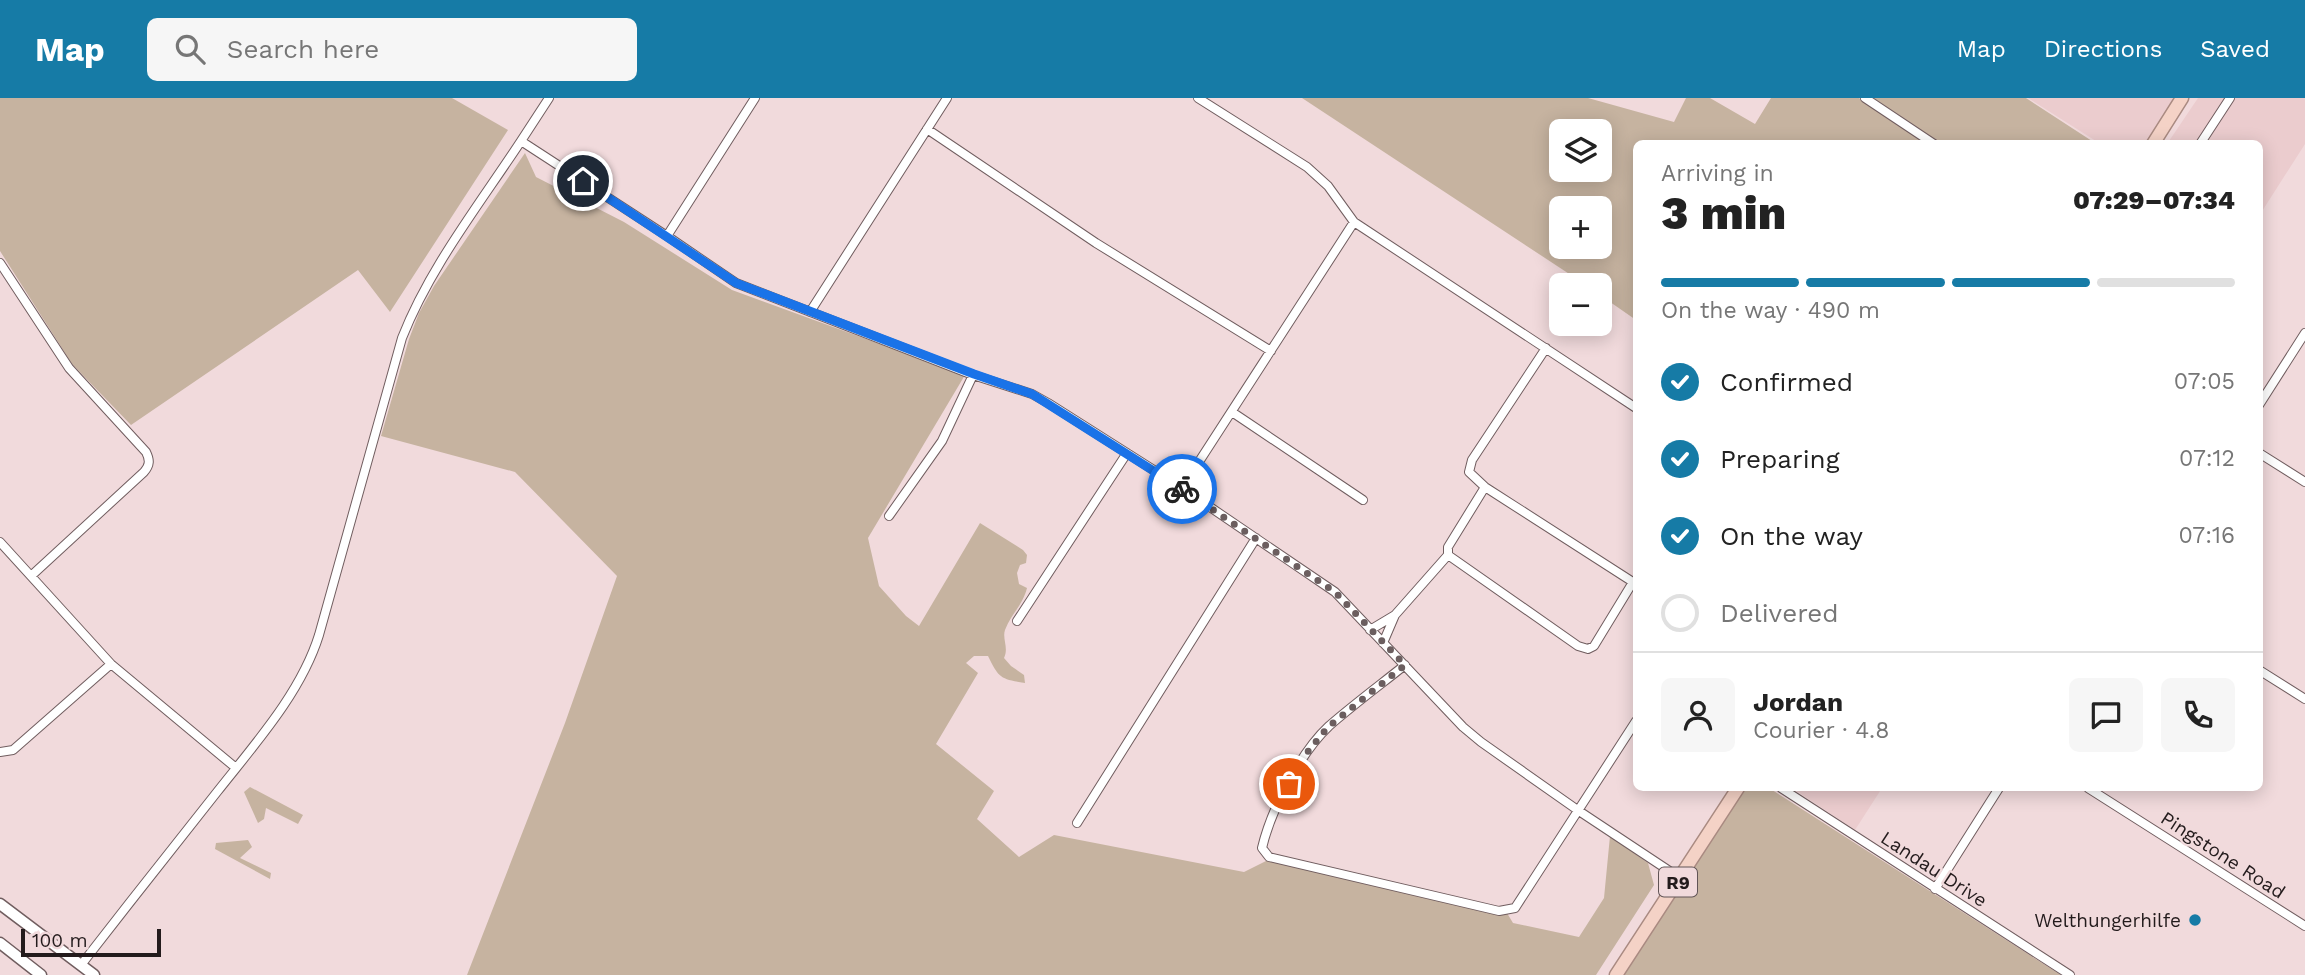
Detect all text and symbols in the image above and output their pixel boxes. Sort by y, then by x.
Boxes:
search box [147,18,637,81]
text: Map [35,30,105,69]
icon: search [171,30,209,68]
text: Search here [227,34,379,64]
text: Map [1957,35,2006,63]
text: Directions [2044,35,2162,63]
text: Saved [2200,35,2270,63]
map controls [1549,119,1612,336]
button: layers [1549,119,1612,182]
pin [553,151,613,211]
text: Arriving in [1661,160,1774,187]
icon: home [564,162,602,200]
text: 07:29–07:34 [2073,185,2235,215]
text: 3 min [1661,186,1786,240]
button: + [1549,196,1612,259]
button: − [1549,273,1612,336]
text: On the way · 490 m [1661,297,1880,324]
icon: check [1661,363,1699,401]
text: Confirmed [1720,367,1853,397]
text: 07:05 [2174,368,2235,395]
icon: check [1661,440,1699,478]
text: Preparing [1720,444,1840,474]
text: 07:12 [2179,445,2235,472]
courier [1147,454,1217,524]
icon: bike [1163,470,1201,508]
icon: check [1661,517,1699,555]
text: On the way [1720,521,1863,551]
text: 07:16 [2178,522,2235,549]
text: Delivered [1720,598,1839,628]
button: person [1661,678,1735,752]
button: chat [2069,678,2143,752]
button: phone [2161,678,2235,752]
text: Jordan [1753,687,1843,717]
text: Courier · 4.8 [1753,717,1889,744]
pin [1259,754,1319,814]
icon: bag [1270,765,1308,803]
street label: Pingstone Road [2157,806,2289,904]
street label: Landau Drive [1877,826,1991,912]
road number: R9 [1659,868,1697,896]
place label: Welthungerhilfe [2034,909,2181,932]
marker: Welthungerhilfe [2187,912,2203,928]
scale bar [21,926,161,958]
text: 100 m [32,929,88,952]

